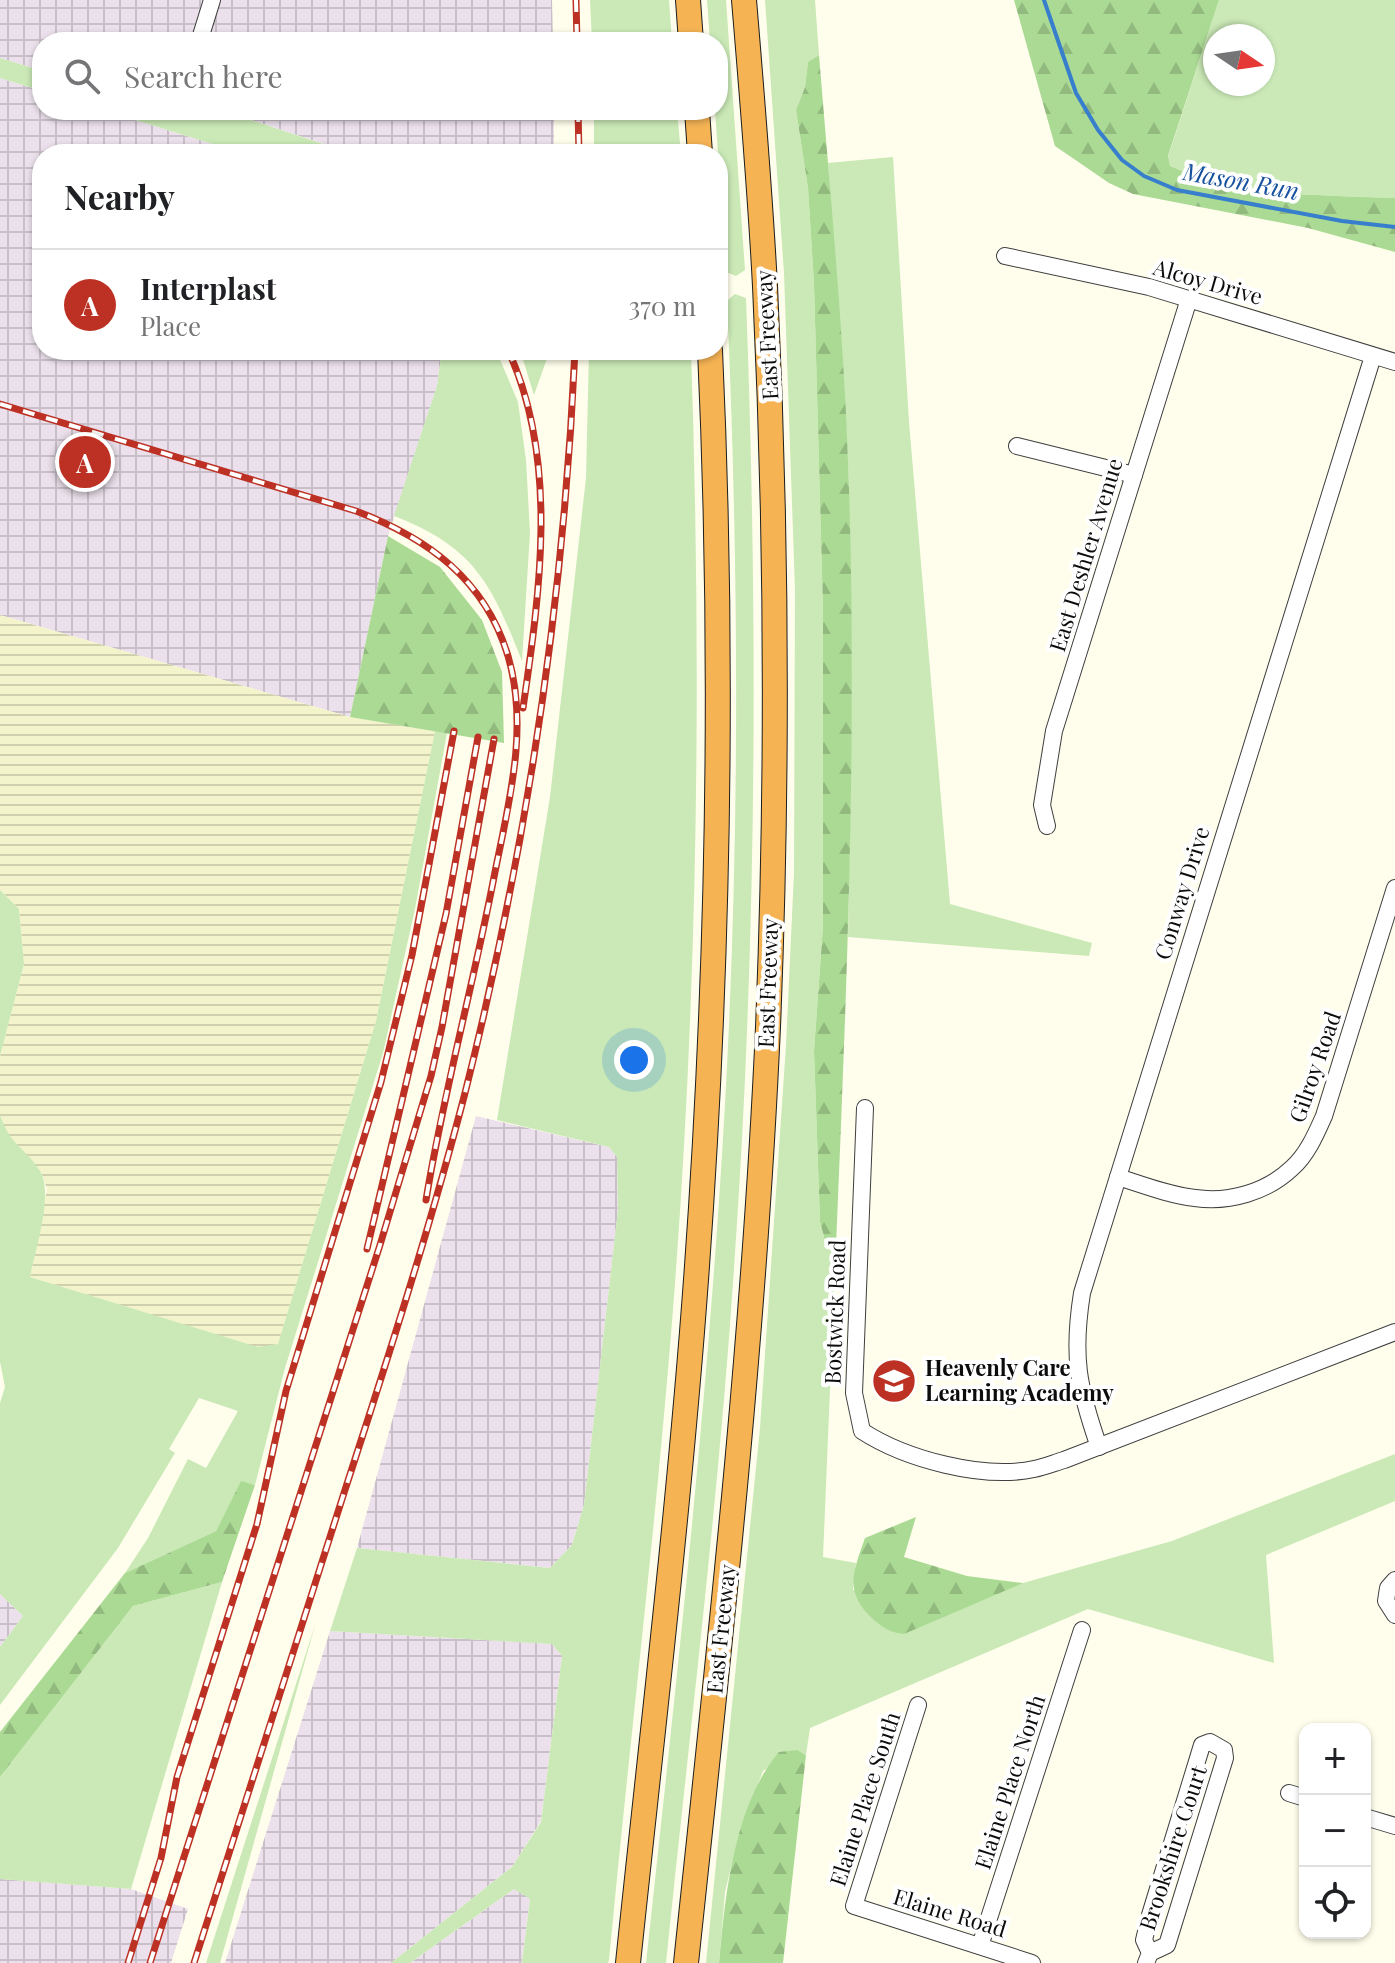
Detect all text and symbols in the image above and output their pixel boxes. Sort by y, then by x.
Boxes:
north arrow [1203,24,1275,96]
search box [32,32,728,120]
icon: search [60,54,104,98]
text: Search here [124,56,283,96]
water label: Mason Run [1180,154,1302,206]
text: Nearby [64,173,175,219]
street label: Alcoy Drive [1149,251,1266,311]
text: Interplast [140,268,276,308]
street label: East Freeway [748,269,784,401]
text: A [81,288,99,323]
text: 370 m [629,288,696,323]
text: Place [140,308,201,343]
pin: A [59,432,111,492]
street label: East Deshler Avenue [1041,454,1129,655]
street label: Conway Drive [1147,823,1216,963]
street label: East Freeway [750,918,784,1048]
street label: Gilroy Road [1281,1007,1347,1126]
your location [614,1040,654,1080]
street label: Bostwick Road [816,1239,852,1385]
place label: Heavenly Care Learning Academy [925,1352,1114,1407]
school or university icon: Heavenly Care Learning Academy [870,1357,918,1405]
street label: East Freeway [698,1563,742,1695]
street label: Elaine Place North [967,1691,1051,1873]
street label: Elaine Place South [822,1708,906,1890]
map controls [1299,1723,1371,1939]
button: + [1299,1723,1371,1795]
street label: Brookshire Court [1131,1760,1213,1934]
button: − [1299,1795,1371,1867]
button: locate [1299,1867,1371,1939]
street label: Elaine Road [890,1881,1011,1944]

